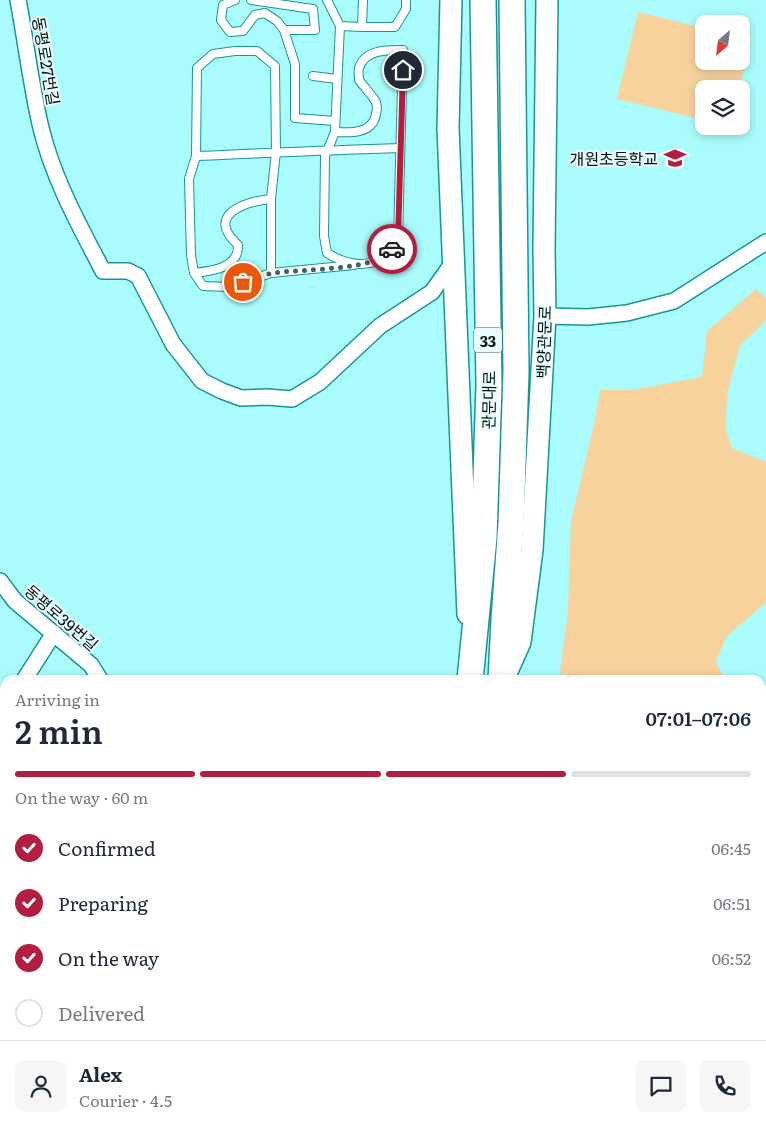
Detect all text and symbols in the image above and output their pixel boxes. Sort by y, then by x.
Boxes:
street label: 동평로27번길 [27,15,67,107]
north arrow [695,15,750,70]
map controls [695,15,750,135]
pin [382,49,424,91]
icon: home [389,56,417,84]
button: layers [695,80,750,135]
school or university icon: 개원초등학교 [662,145,688,171]
place label: 개원초등학교 [570,146,658,170]
courier [367,224,417,274]
icon: car [378,235,406,263]
pin [222,261,264,303]
icon: bag [229,268,257,296]
street label: 백양관문로 [530,305,556,379]
road number: 33 [474,328,502,352]
street label: 관문대로 [475,370,501,430]
street label: 동평로39번길 [20,578,104,656]
text: Arriving in [15,687,100,711]
text: 07:01–07:06 [645,704,751,732]
text: 2 min [15,706,103,754]
text: On the way · 60 m [15,785,148,809]
icon: check [15,834,43,862]
text: Confirmed [58,834,156,862]
text: 06:45 [711,836,751,860]
icon: check [15,889,43,917]
text: Preparing [58,889,148,917]
text: 06:51 [713,891,751,915]
icon: check [15,944,43,972]
text: On the way [58,944,159,972]
text: 06:52 [712,946,751,970]
text: Delivered [58,999,145,1027]
button: person [15,1060,67,1112]
text: Alex [79,1060,122,1088]
button: chat [635,1060,687,1112]
button: phone [699,1060,751,1112]
text: Courier · 4.5 [79,1088,172,1112]

